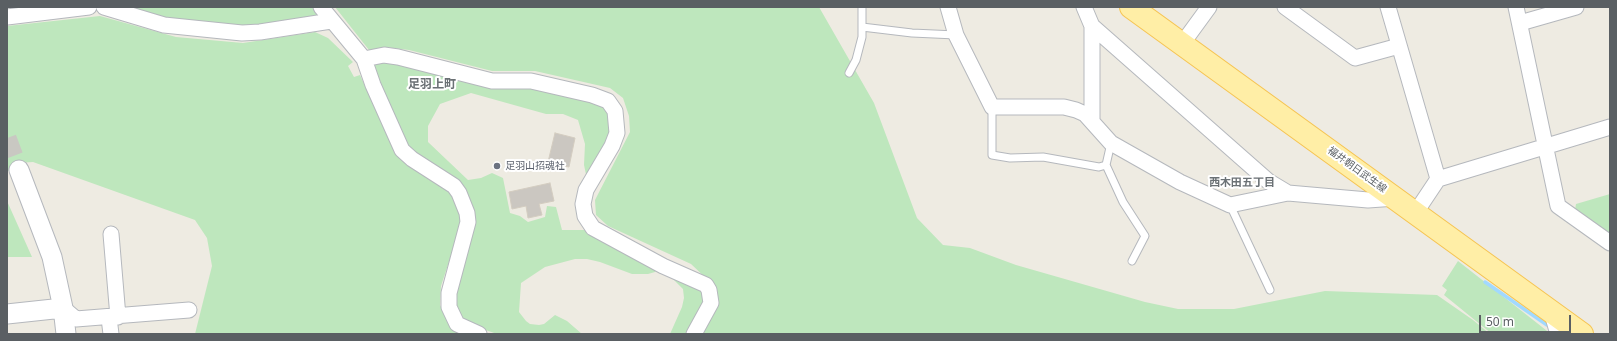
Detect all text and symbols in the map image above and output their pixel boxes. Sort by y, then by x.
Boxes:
district label: 足羽上町 [408,78,456,92]
street label: 福井朝日武生線 [1325,145,1389,195]
place label: 足羽山招魂社 [505,160,565,172]
marker: 足羽山招魂社 [492,161,502,171]
district label: 西木田五丁目 [1209,176,1275,190]
scale bar [1481,307,1573,333]
text: 50 m [1486,313,1514,330]

